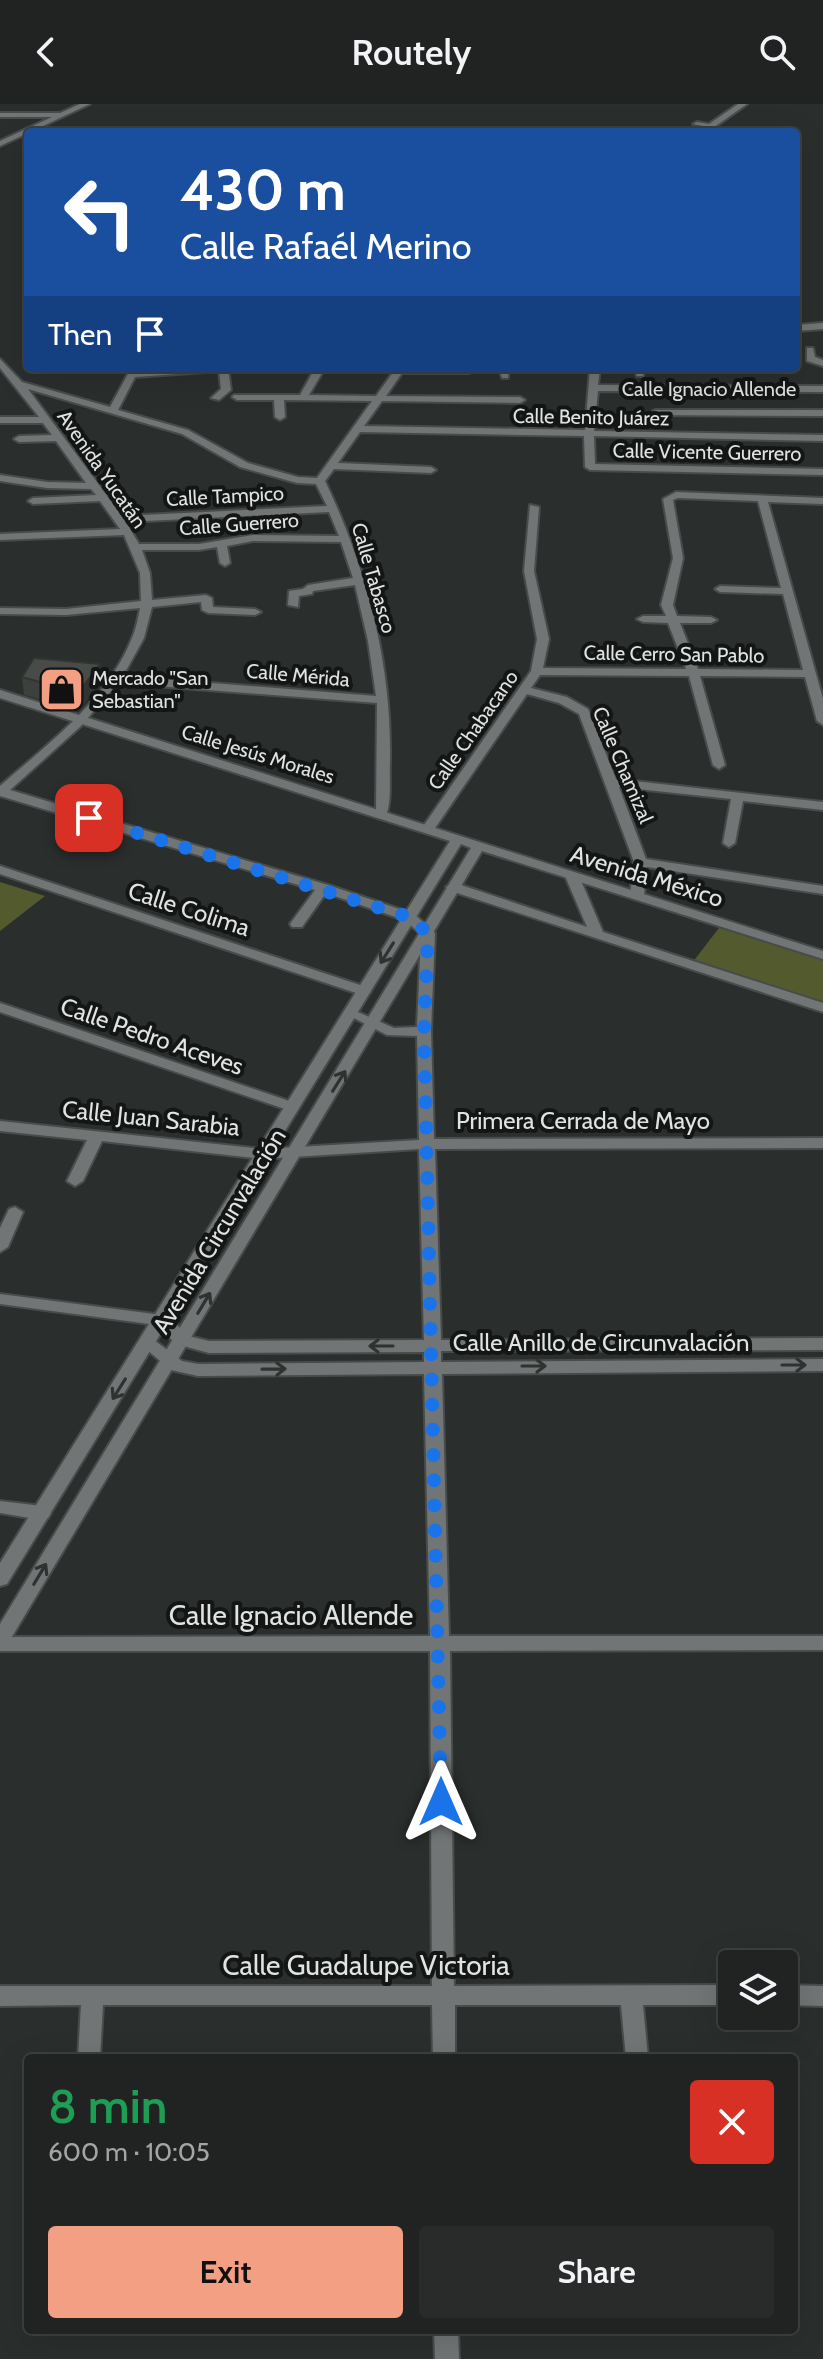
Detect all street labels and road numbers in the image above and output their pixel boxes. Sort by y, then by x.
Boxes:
street label: Calle Ignacio Allende [622,377,796,401]
street label: Calle Benito Juárez [513,404,669,430]
street label: Avenida Yucatán [52,405,152,533]
street label: Calle Vicente Guerrero [612,438,802,466]
street label: Calle Tampico [165,481,285,511]
street label: Calle Guerrero [178,508,300,540]
street label: Calle Tabasco [347,520,401,636]
street label: Calle Cerro San Pablo [583,640,765,668]
street label: Calle Mérida [245,659,351,691]
street label: Calle Chabacano [423,666,523,794]
street label: Calle Chamizal [588,703,658,827]
street label: Calle Jesús Morales [179,719,337,789]
street label: Avenida México [567,839,727,913]
street label: Calle Colima [125,876,254,942]
street label: Calle Pedro Aceves [57,991,247,1081]
street label: Calle Juan Sarabia [61,1094,242,1142]
street label: Primera Cerrada de Mayo [456,1106,710,1135]
street label: Avenida Circunvalación [146,1123,292,1339]
street label: Calle Anillo de Circunvalación [453,1328,749,1357]
street label: Calle Ignacio Allende [169,1598,413,1632]
street label: Calle Guadalupe Victoria [222,1948,510,1982]

